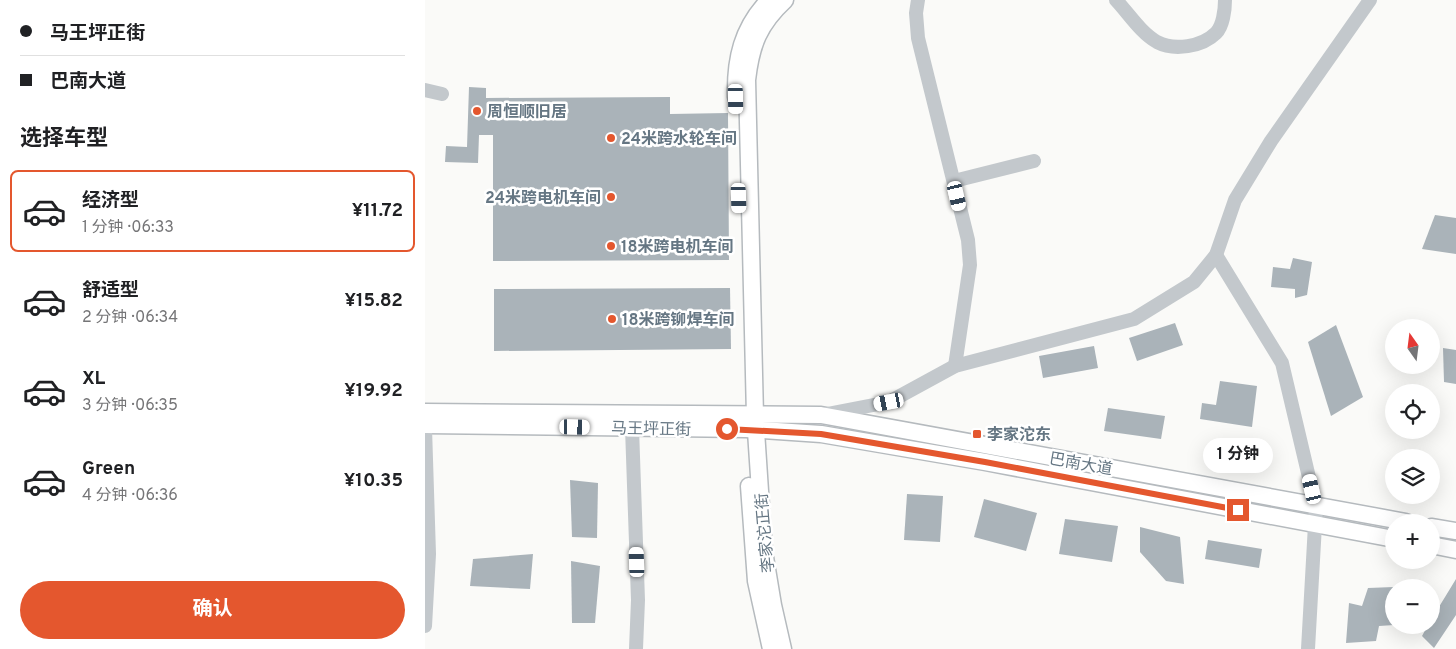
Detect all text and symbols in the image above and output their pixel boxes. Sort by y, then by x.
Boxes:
text: 马王坪正街 [50,22,145,46]
text: 巴南大道 [50,70,126,94]
car [728,84,743,114]
place label: 周恒顺旧居 [487,103,567,123]
marker: 周恒顺旧居 [471,105,483,117]
text: 选择车型 [20,126,108,153]
place label: 24米跨水轮车间 [621,130,737,150]
marker: 24米跨水轮车间 [605,132,617,144]
car [946,180,967,212]
car [730,183,747,213]
icon: car [22,189,67,234]
text: 经济型 [82,189,139,213]
place label: 24米跨电机车间 [485,189,601,209]
marker: 24米跨电机车间 [605,191,617,203]
text: ¥11.72 [352,199,403,223]
text: 1 分钟 · 06:33 [82,218,174,238]
place label: 18米跨电机车间 [621,238,733,258]
marker: 18米跨电机车间 [605,240,617,252]
icon: car [22,279,67,324]
text: 舒适型 [82,279,139,303]
text: ¥15.82 [344,289,403,313]
text: 2 分钟 · 06:34 [82,308,178,328]
place label: 18米跨铆焊车间 [622,311,734,331]
marker: 18米跨铆焊车间 [606,313,618,325]
north arrow [1385,319,1440,374]
map controls [1385,319,1440,634]
text: XL [82,367,105,391]
icon: car [22,369,67,414]
text: ¥19.92 [344,379,403,403]
button: locate [1385,384,1440,439]
car [872,392,905,412]
text: 3 分钟 · 06:35 [82,396,178,416]
route start [716,418,738,440]
car [559,419,590,435]
street label: 马王坪正街 [611,419,691,441]
place label: 李家沱东 [987,425,1051,446]
marker: 李家沱东 [971,428,983,440]
callout: 1 分钟 [1203,438,1273,472]
text: 1 分钟 [1217,445,1259,465]
button: layers [1385,449,1440,504]
street label: 巴南大道 [1047,450,1114,480]
text: Green [82,457,135,481]
icon: car [22,459,67,504]
text: ¥10.35 [344,469,403,493]
car [1301,473,1322,505]
text: 4 分钟 · 06:36 [82,486,178,506]
street label: 李家沱正街 [753,492,779,574]
route end [1227,499,1249,521]
button: + [1385,514,1440,569]
car [628,547,645,577]
button: − [1385,579,1440,634]
button: 确认 [20,581,405,639]

